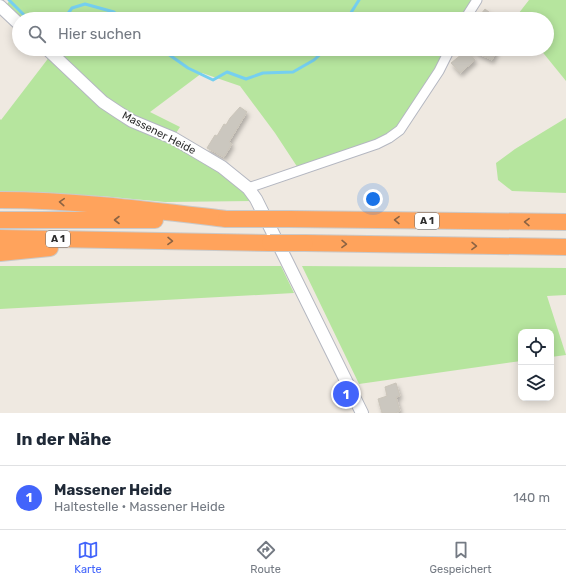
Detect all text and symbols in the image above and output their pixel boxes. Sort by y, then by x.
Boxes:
search box [12,12,554,56]
icon: search [26,23,48,45]
text: Hier suchen [58,25,141,43]
street label: Massener Heide [120,109,198,157]
your location [363,189,383,209]
one-way arrow [59,197,65,206]
road number: A 1 [415,213,439,229]
one-way arrow [114,216,120,224]
one-way arrow [394,216,400,225]
one-way arrow [524,218,530,226]
road number: A 1 [46,231,70,247]
one-way arrow [167,237,173,245]
one-way arrow [341,240,347,248]
one-way arrow [471,242,477,250]
map controls [518,329,554,401]
button: locate [518,329,554,365]
button: layers [518,365,554,401]
pin: 1 [333,379,359,409]
text: In der Nähe [16,429,111,449]
text: Massener Heide [54,481,172,499]
text: 1 [26,490,32,505]
text: 140 m [513,490,550,505]
text: Haltestelle · Massener Heide [54,499,225,514]
tab: Karte [74,539,102,576]
tab: Route [250,539,281,576]
tab: Gespeichert [430,539,492,576]

